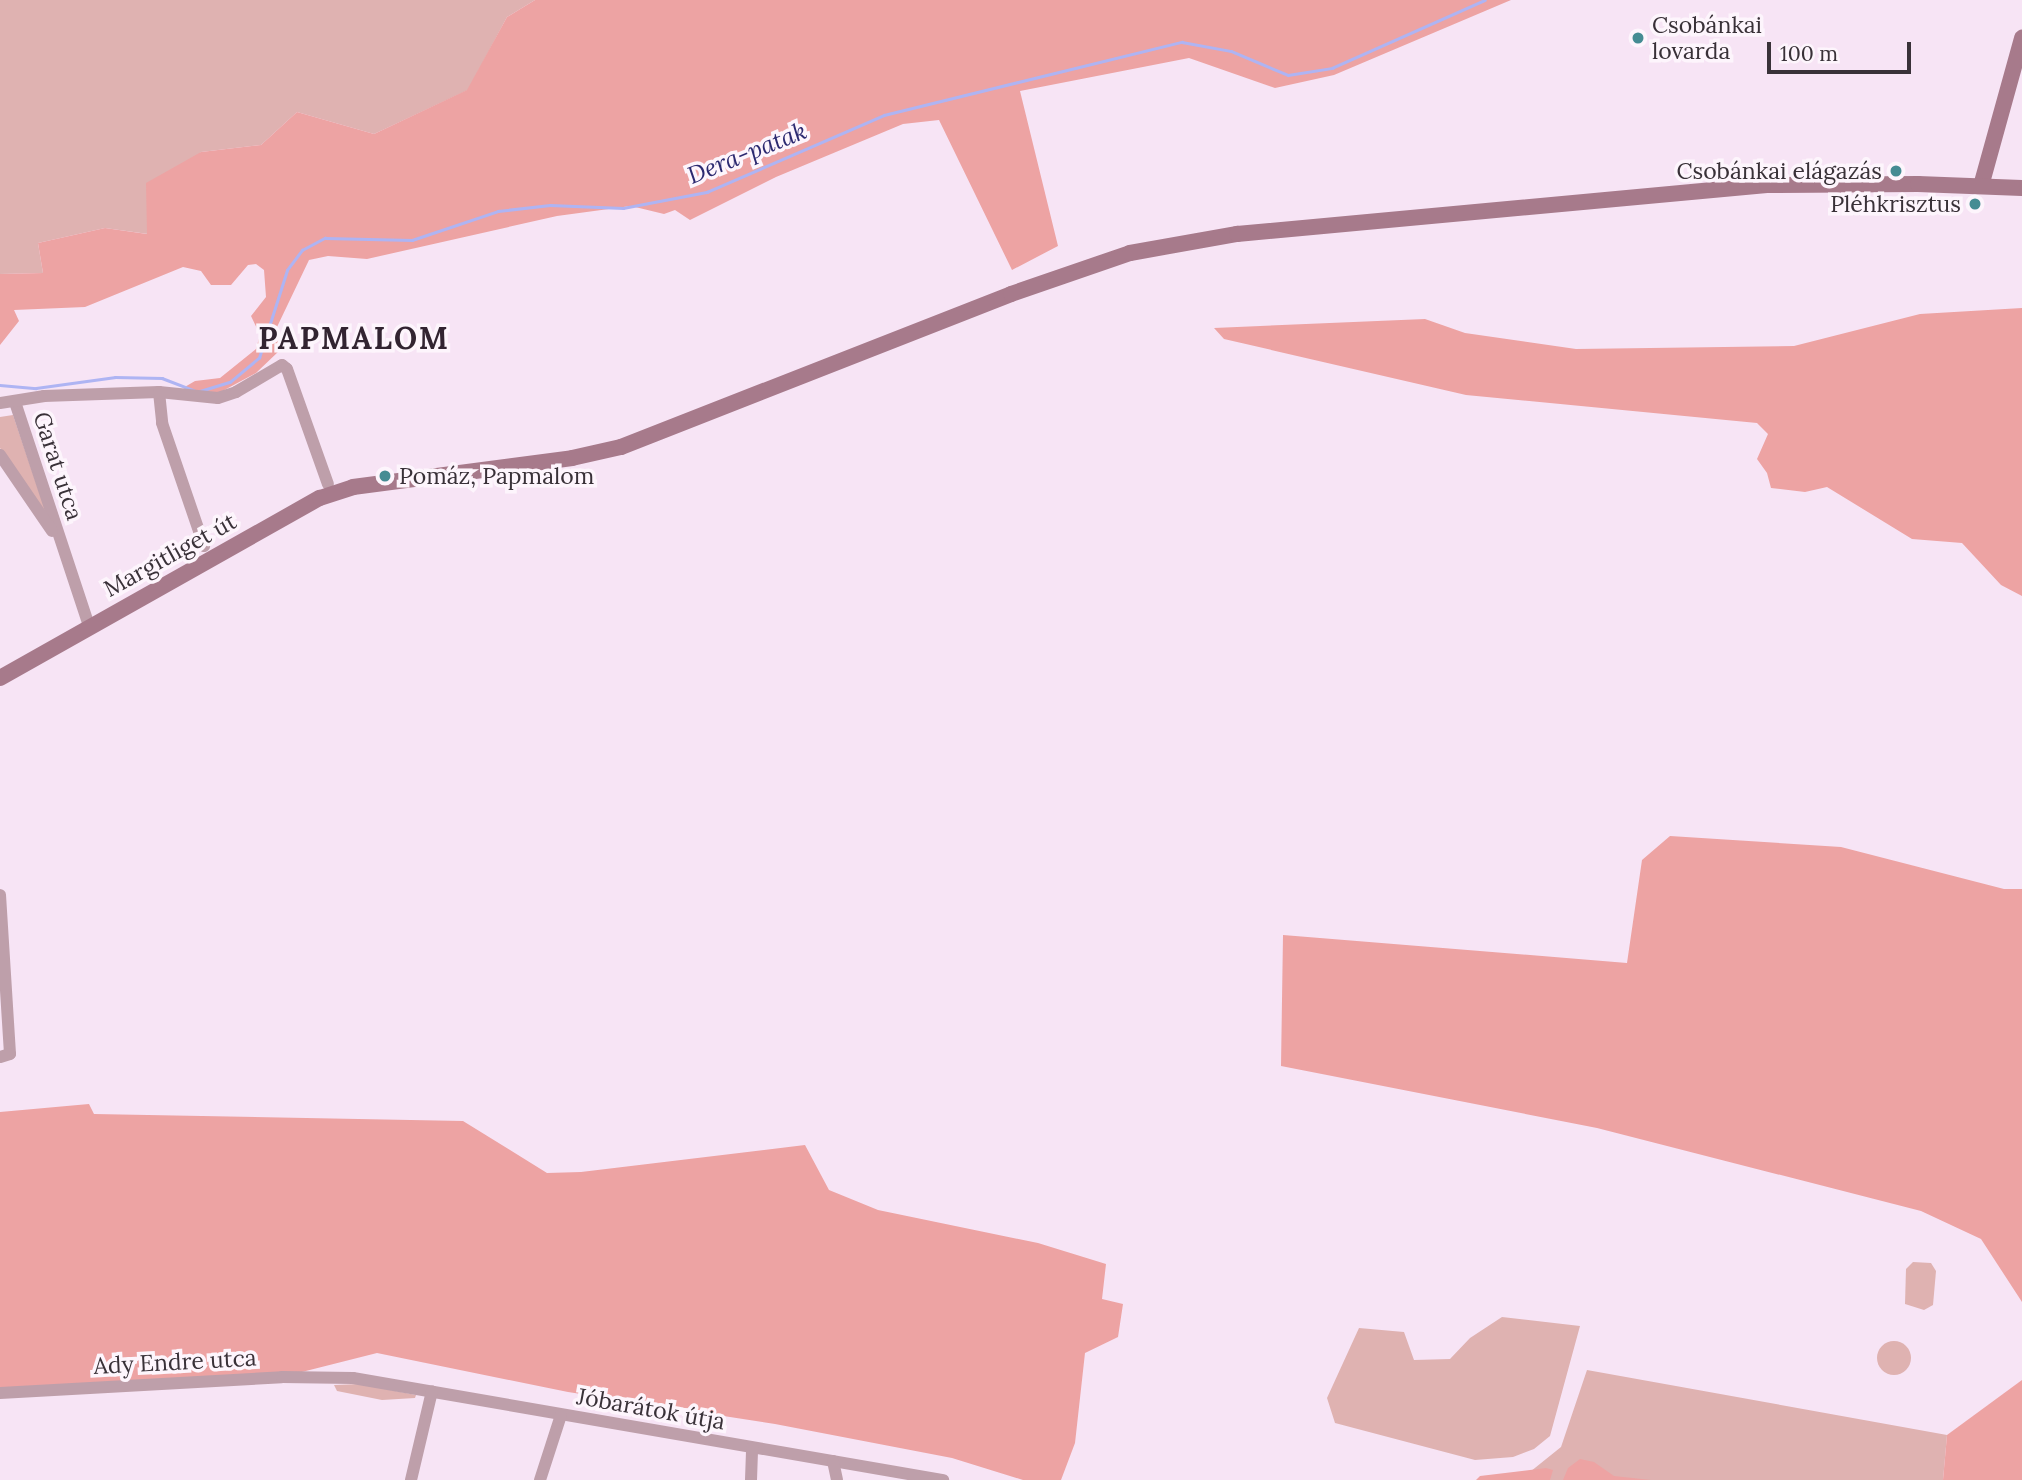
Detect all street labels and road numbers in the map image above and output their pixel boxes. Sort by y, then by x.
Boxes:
street label: Garat utca [27,408,89,524]
street label: Margitliget út [99,507,241,603]
street label: Ady Endre utca [93,1344,257,1380]
street label: Jóbarátok útja [575,1382,727,1436]

